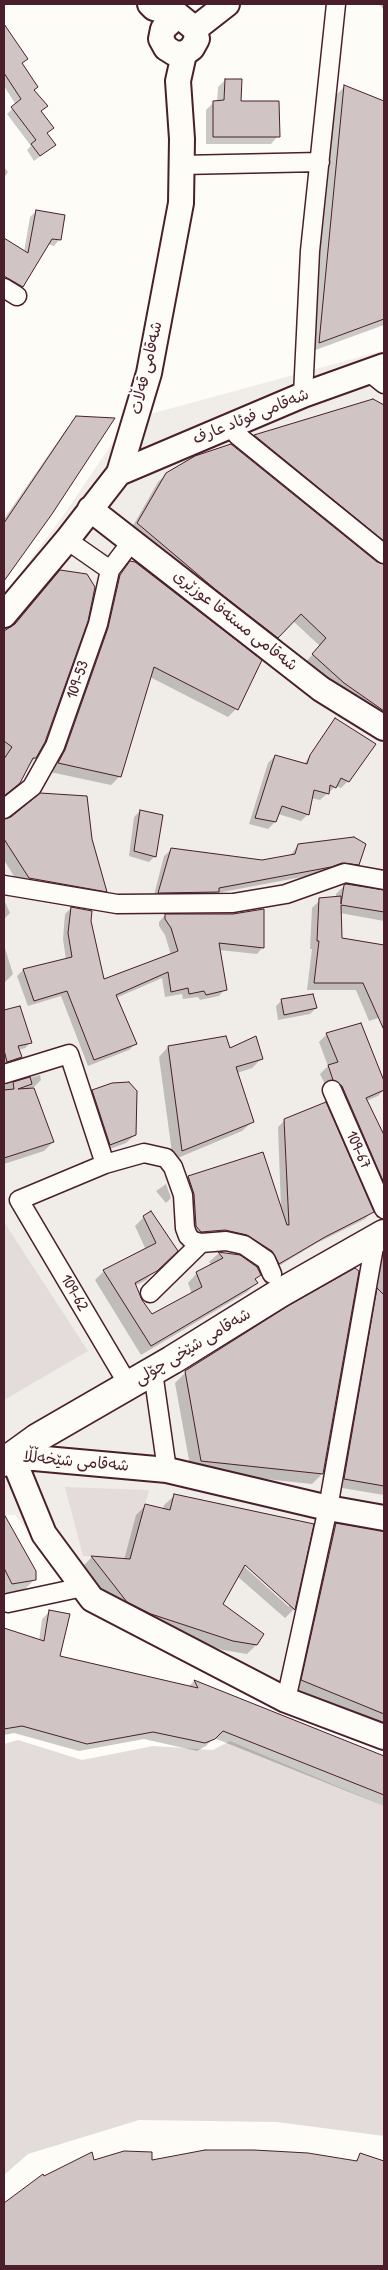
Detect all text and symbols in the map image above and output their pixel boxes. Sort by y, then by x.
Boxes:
street label: شەقامی قەڵات [127,320,167,416]
street label: شەقامی فوئاد عارف [190,385,312,449]
street label: شەقامی مستەفا عوزێری [169,566,301,676]
street label: 109-53 [63,658,93,702]
street label: 109-67 [341,1128,375,1172]
street label: 109-62 [56,1271,92,1315]
street label: شەقامی شێخی چۆلی [131,1305,255,1389]
street label: شەقامی شێخەڵڵا [22,1448,130,1476]

